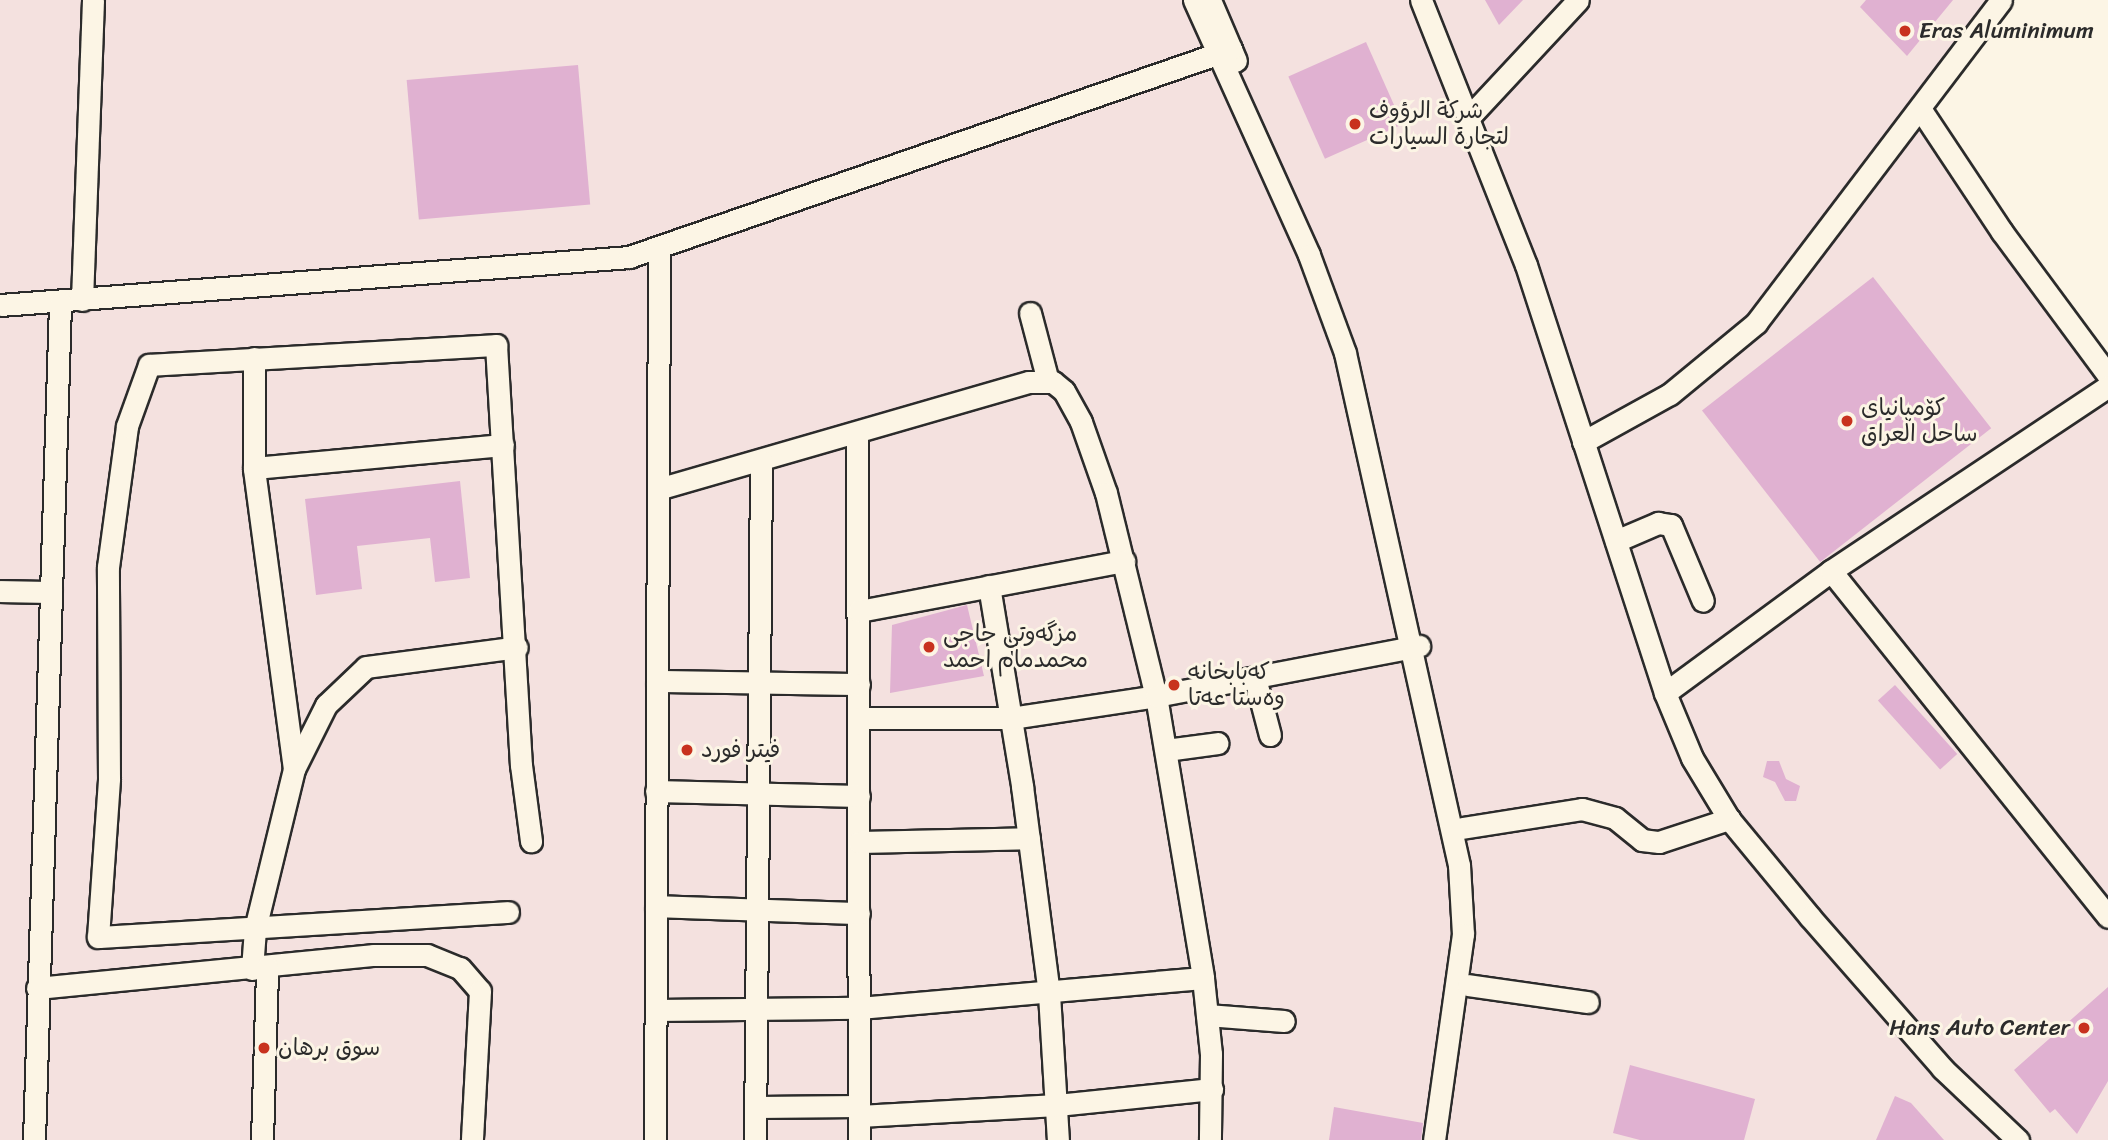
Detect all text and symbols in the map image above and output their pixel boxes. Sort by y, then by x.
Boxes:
place label: Eras Aluminimum [1919,17,2094,45]
marker: Eras Aluminimum [1897,23,1913,39]
place label: شركة الرؤوف لتجارة السيارات [1369,97,1509,151]
marker: شركة الرؤوف لتجارة السيارات [1347,116,1363,132]
place label: کۆمپانیای ساحل العراق [1861,394,1978,448]
marker: کۆمپانیای ساحل العراق [1839,413,1855,429]
place label: مزگەوتی حاجی محمدمام احمد [943,620,1088,674]
marker: مزگەوتی حاجی محمدمام احمد [921,639,937,655]
place label: کەبابخانە وەستا عەتا [1188,658,1285,712]
marker: کەبابخانە وەستا عەتا [1166,677,1182,693]
place label: فيتر فورد [701,736,780,764]
marker: فيتر فورد [679,742,695,758]
place label: Hans Auto Center [1888,1014,2070,1042]
marker: Hans Auto Center [2076,1020,2092,1036]
place label: سوق برهان [278,1034,380,1062]
marker: سوق برهان [256,1040,272,1056]

